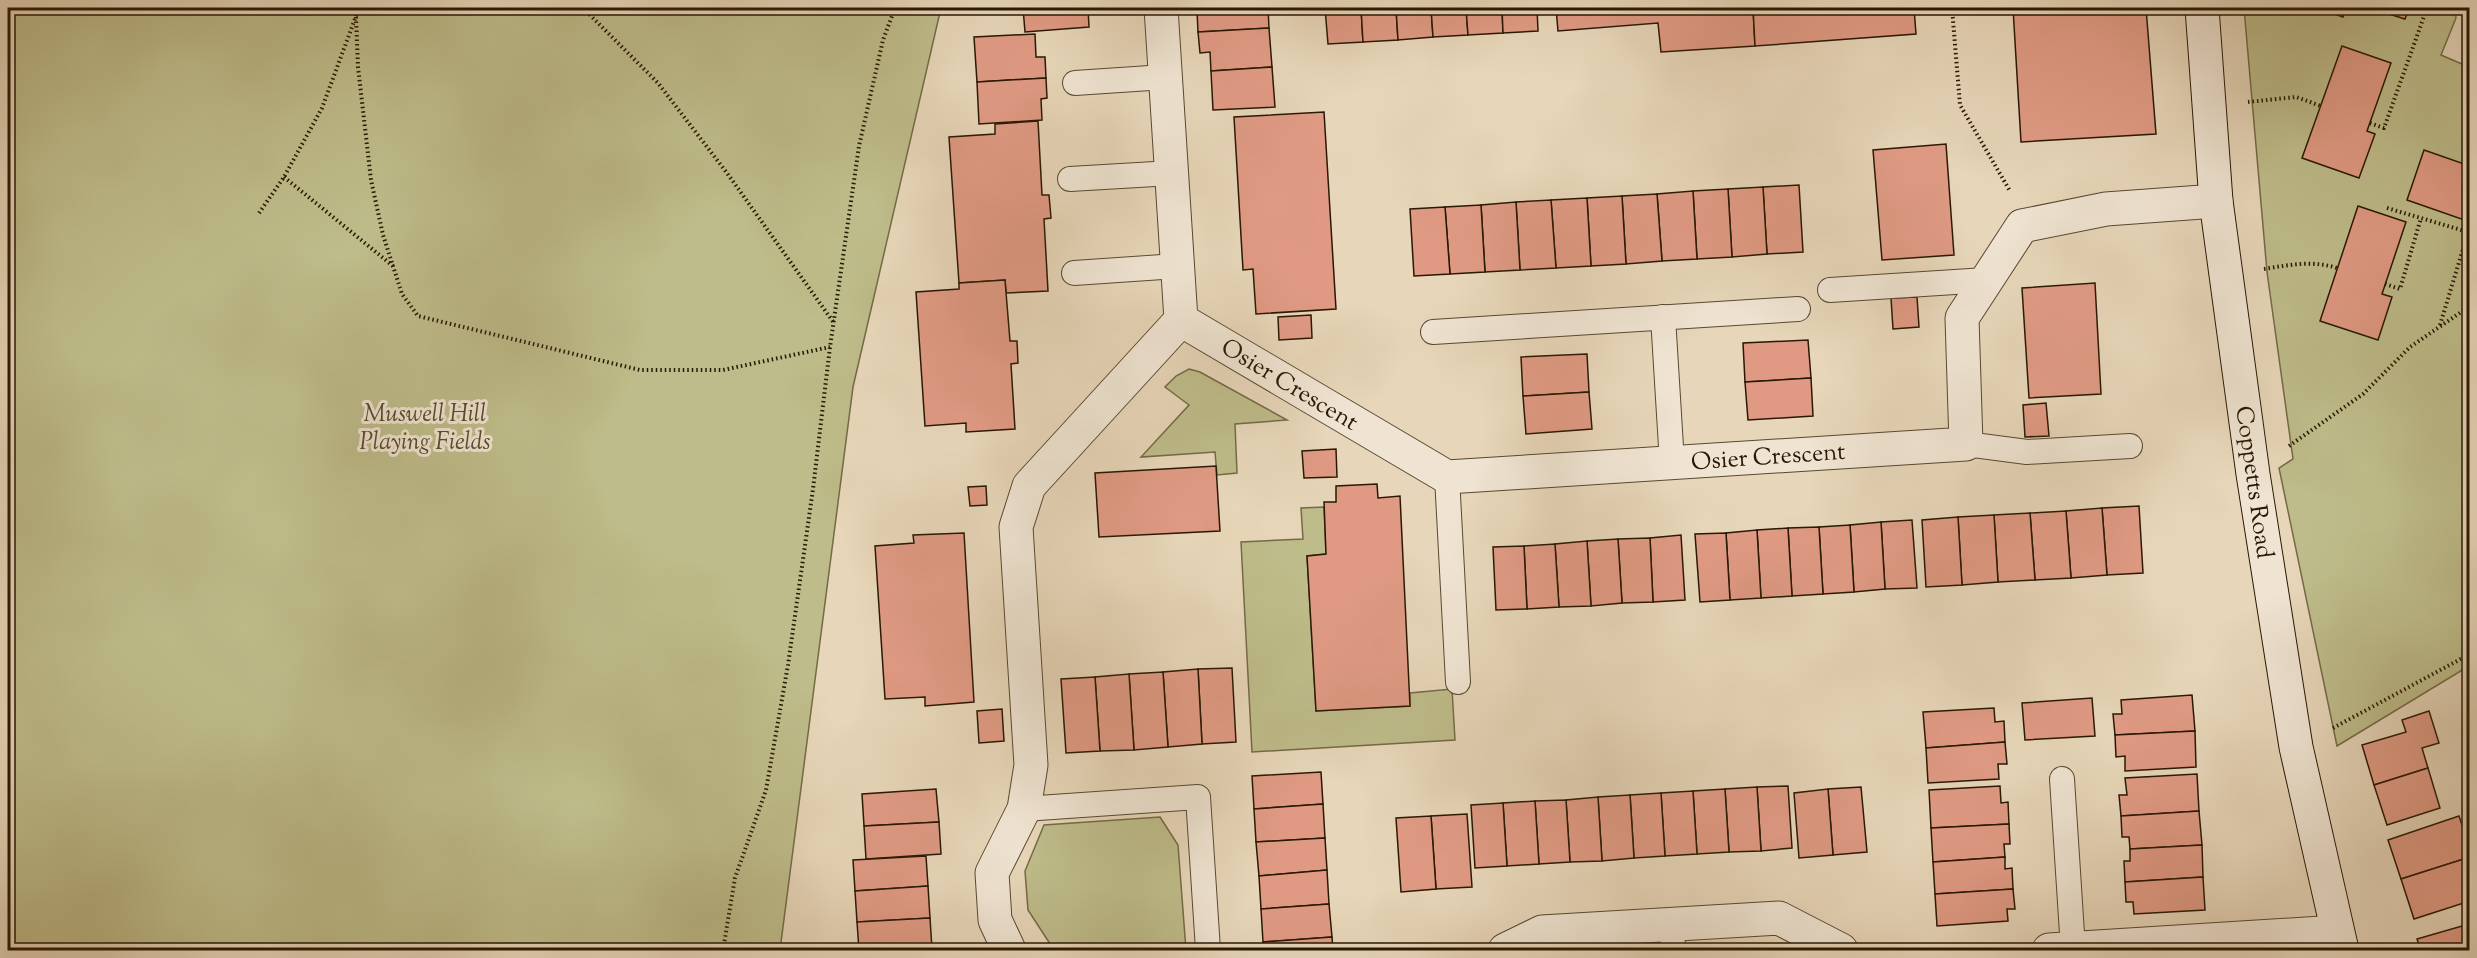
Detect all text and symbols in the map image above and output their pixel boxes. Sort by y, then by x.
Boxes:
street label: Osier Crescent [1214,331,1364,440]
park label: Muswell Hill Playing Fields [359,398,491,460]
street label: Coppetts Road [2225,404,2281,561]
street label: Osier Crescent [1690,436,1846,480]

